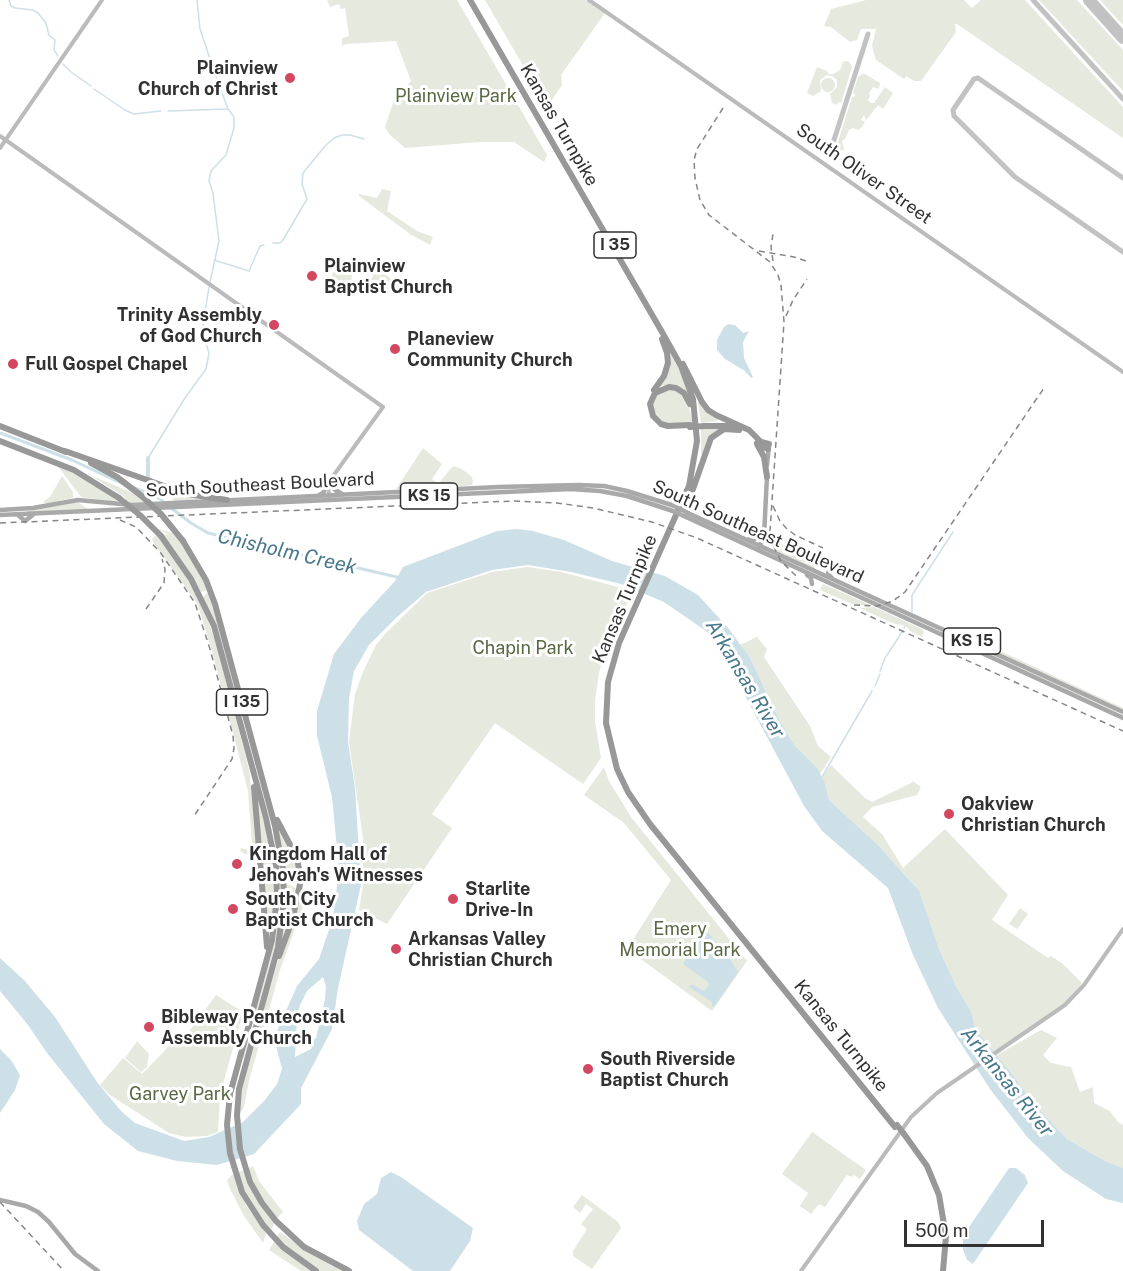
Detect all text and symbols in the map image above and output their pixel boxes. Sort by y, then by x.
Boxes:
place label: Plainview Church of Christ [138,57,278,100]
street label: Kansas Turnpike [515,60,603,190]
marker: Plainview Church of Christ [283,71,297,85]
park label: Plainview Park [395,85,517,107]
street label: South Oliver Street [792,119,936,229]
road number: I 35 [594,232,636,258]
place label: Plainview Baptist Church [324,255,453,298]
marker: Plainview Baptist Church [305,269,319,283]
place label: Trinity Assembly of God Church [117,304,262,346]
marker: Trinity Assembly of God Church [267,318,281,332]
place label: Planeview Community Church [407,328,573,370]
marker: Planeview Community Church [388,342,402,356]
place label: Full Gospel Chapel [25,353,188,375]
marker: Full Gospel Chapel [6,357,20,371]
street label: South Southeast Boulevard [145,468,375,502]
street label: South Southeast Boulevard [649,476,867,588]
road number: KS 15 [400,483,458,509]
water label: Chisholm Creek [215,524,359,580]
street label: Kansas Turnpike [588,531,662,667]
water label: Arkansas River [700,615,790,743]
road number: KS 15 [944,628,1000,654]
park label: Chapin Park [472,637,574,659]
road number: I 135 [216,689,268,715]
place label: Oakview Christian Church [961,793,1106,836]
marker: Oakview Christian Church [942,807,956,821]
place label: Kingdom Hall of Jehovah's Witnesses [249,843,423,886]
marker: Kingdom Hall of Jehovah's Witnesses [230,857,244,871]
place label: Starlite Drive-In [465,878,533,920]
place label: South City Baptist Church [245,888,374,930]
marker: Starlite Drive-In [446,892,460,906]
marker: South City Baptist Church [226,902,240,916]
park label: Emery Memorial Park [619,918,741,960]
place label: Arkansas Valley Christian Church [408,928,553,970]
marker: Arkansas Valley Christian Church [389,942,403,956]
street label: Kansas Turnpike [789,976,893,1096]
place label: Bibleway Pentecostal Assembly Church [161,1006,345,1048]
marker: Bibleway Pentecostal Assembly Church [142,1020,156,1034]
water label: Arkansas River [956,1022,1058,1142]
place label: South Riverside Baptist Church [600,1048,735,1090]
marker: South Riverside Baptist Church [581,1062,595,1076]
park label: Garvey Park [129,1083,231,1105]
scale bar [907,1208,1046,1246]
text: 500 m [915,1220,968,1241]

